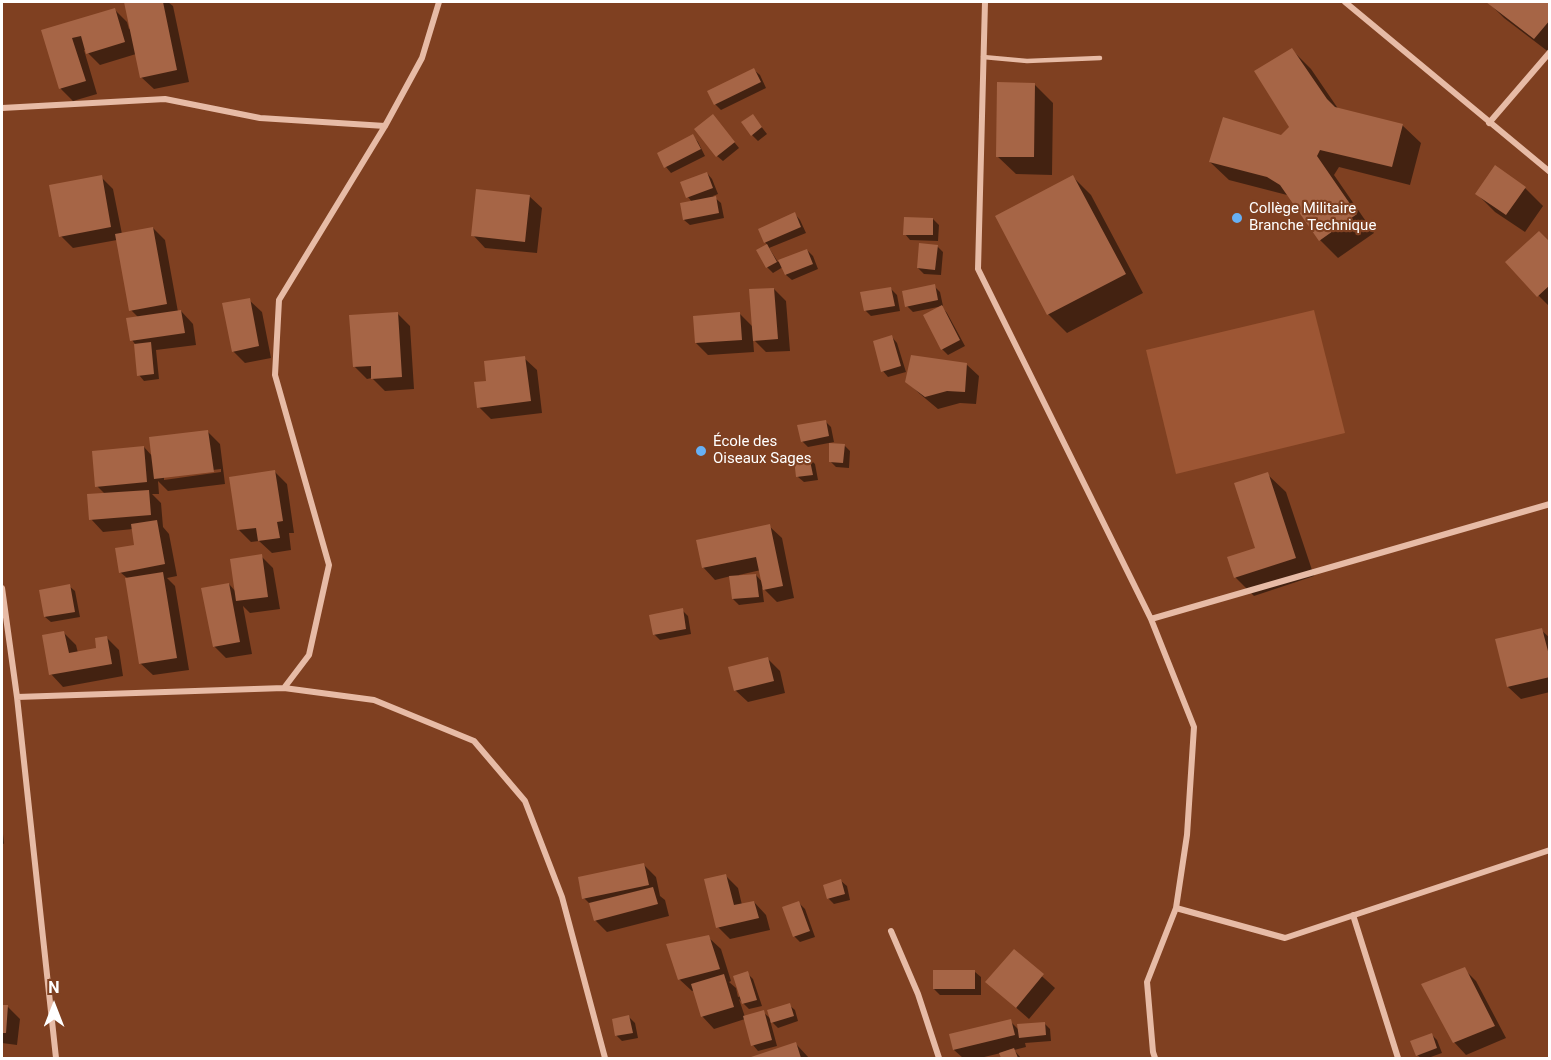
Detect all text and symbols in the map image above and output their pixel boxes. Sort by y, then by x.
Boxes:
place label: Collège Militaire Branche Technique [1249,200,1376,235]
marker: Collège Militaire Branche Technique [1230,211,1244,225]
place label: École des Oiseaux Sages [713,433,811,468]
marker: École des Oiseaux Sages [694,444,708,458]
north arrow [24,976,84,1036]
text: N [48,978,60,997]

